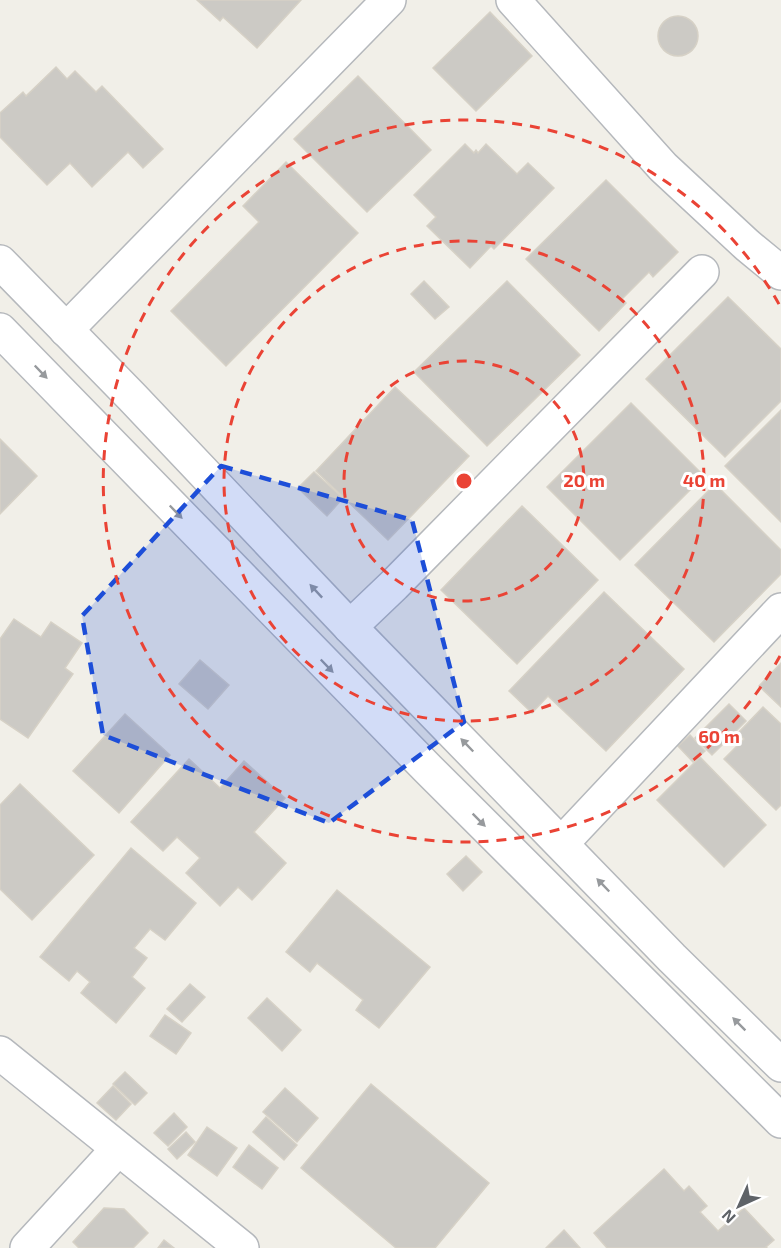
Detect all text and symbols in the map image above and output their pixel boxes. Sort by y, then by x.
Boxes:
one-way arrow [33,364,47,378]
text: 20 m [563,469,605,491]
text: 40 m [683,469,725,491]
centre of rings [454,471,474,491]
one-way arrow [169,504,182,519]
one-way arrow [309,583,323,598]
one-way arrow [320,659,334,674]
text: 60 m [698,725,740,747]
one-way arrow [460,739,474,753]
one-way arrow [471,813,485,827]
one-way arrow [596,878,610,893]
one-way arrow [733,1018,747,1032]
north arrow [709,1176,769,1236]
text: N [717,1206,739,1228]

